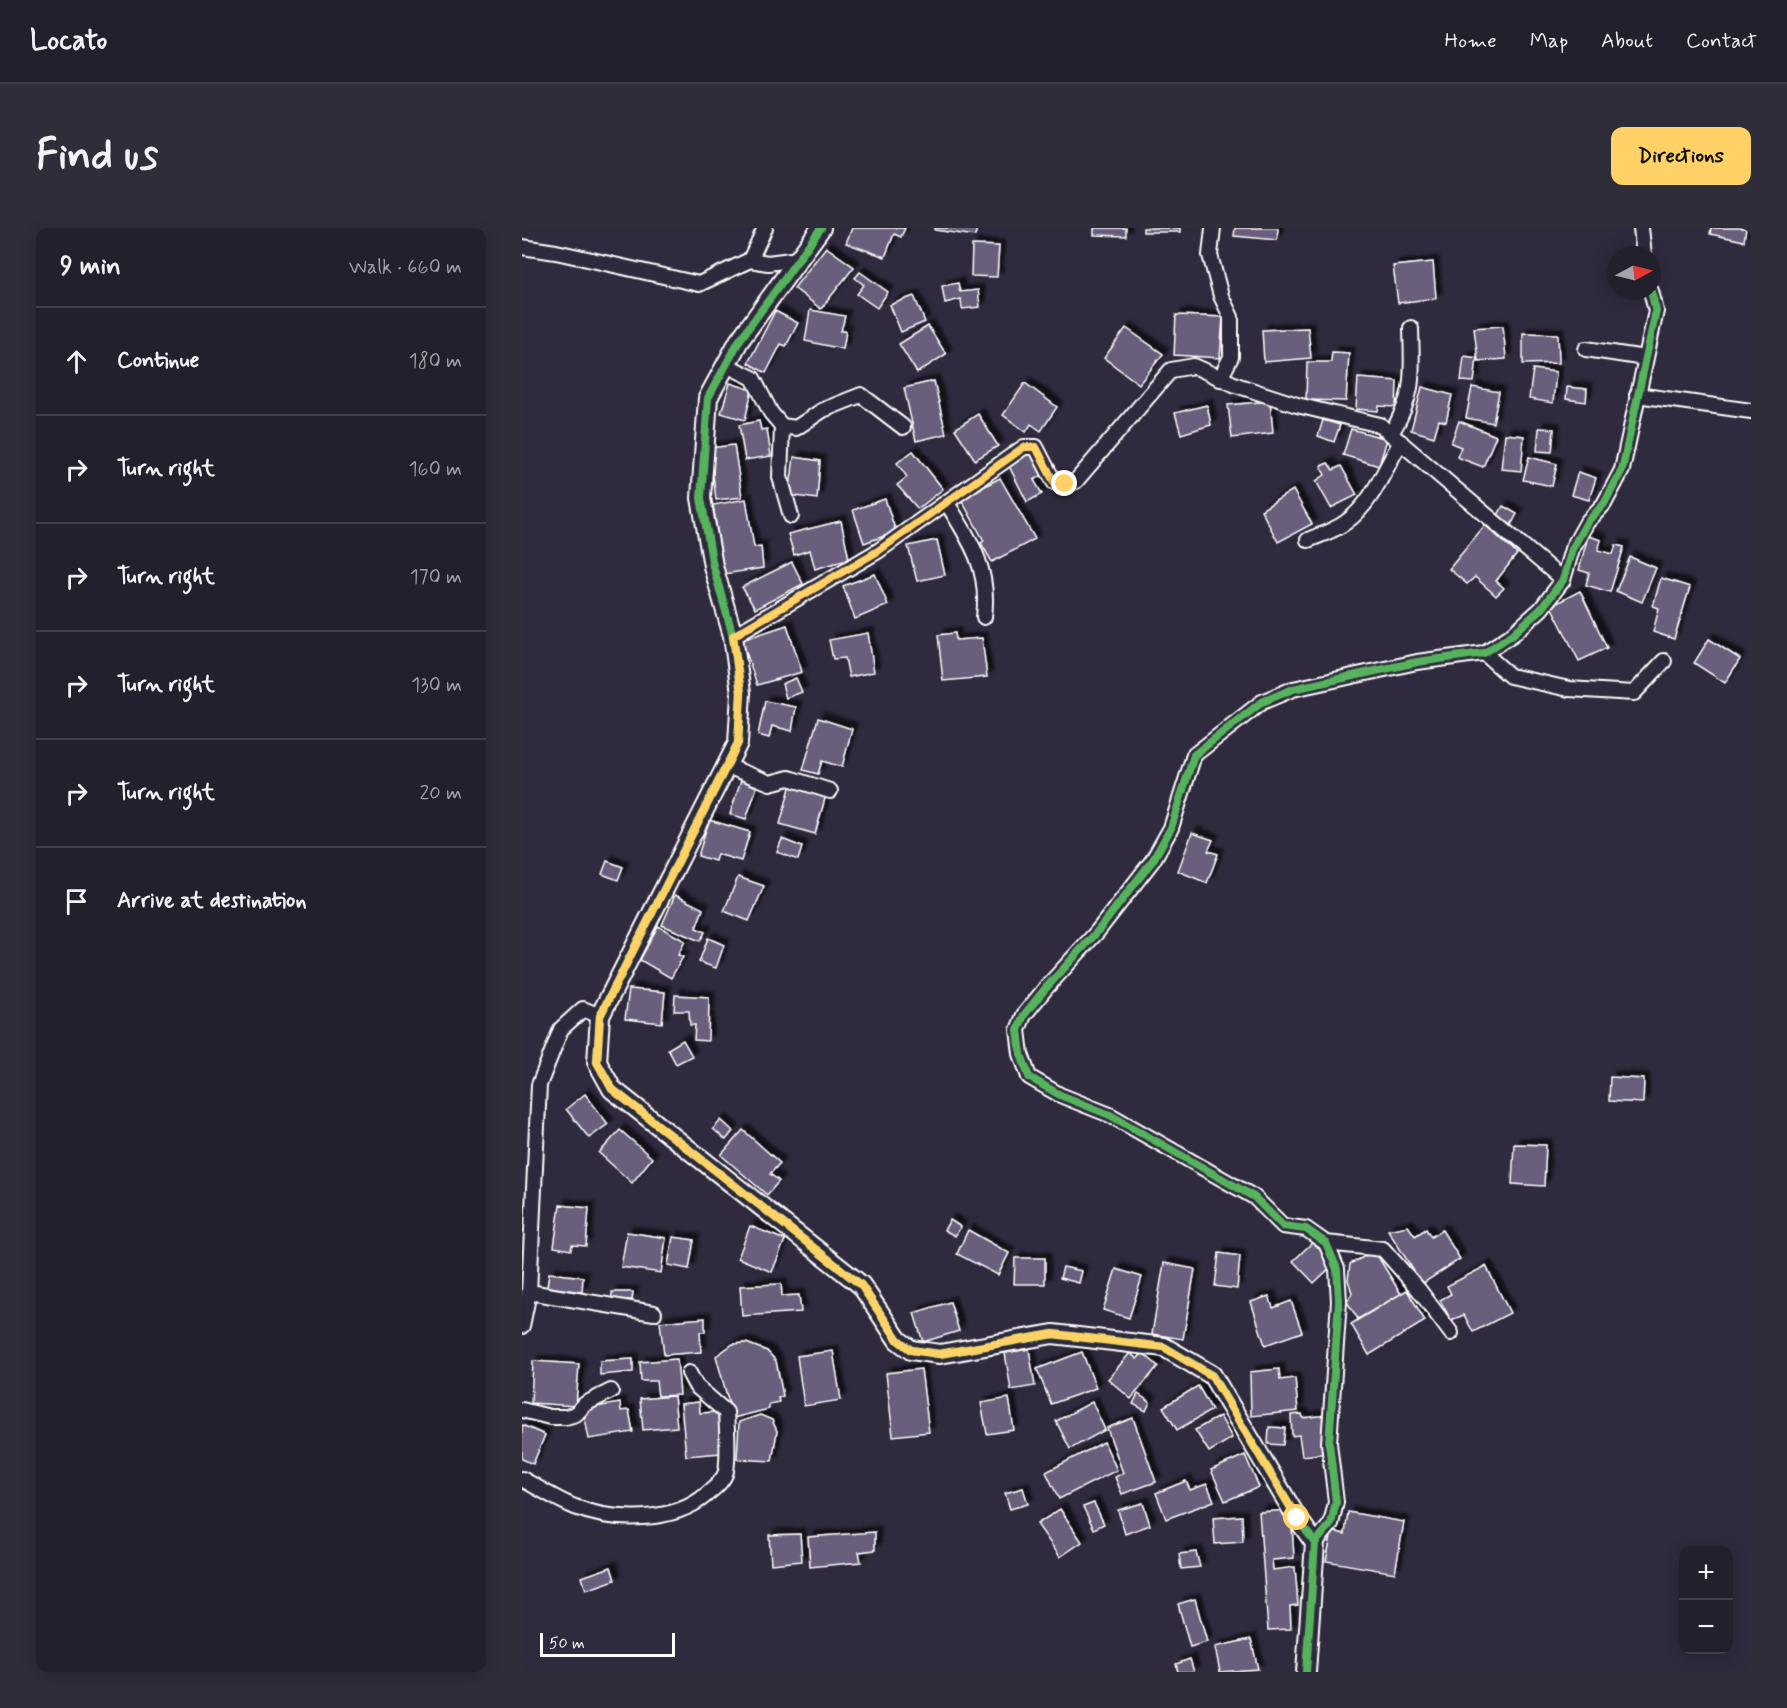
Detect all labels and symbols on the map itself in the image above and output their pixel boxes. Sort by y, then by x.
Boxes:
north arrow [1607,246,1661,300]
route end [1051,470,1077,496]
route start [1283,1504,1309,1530]
scale bar [540,1630,675,1658]

